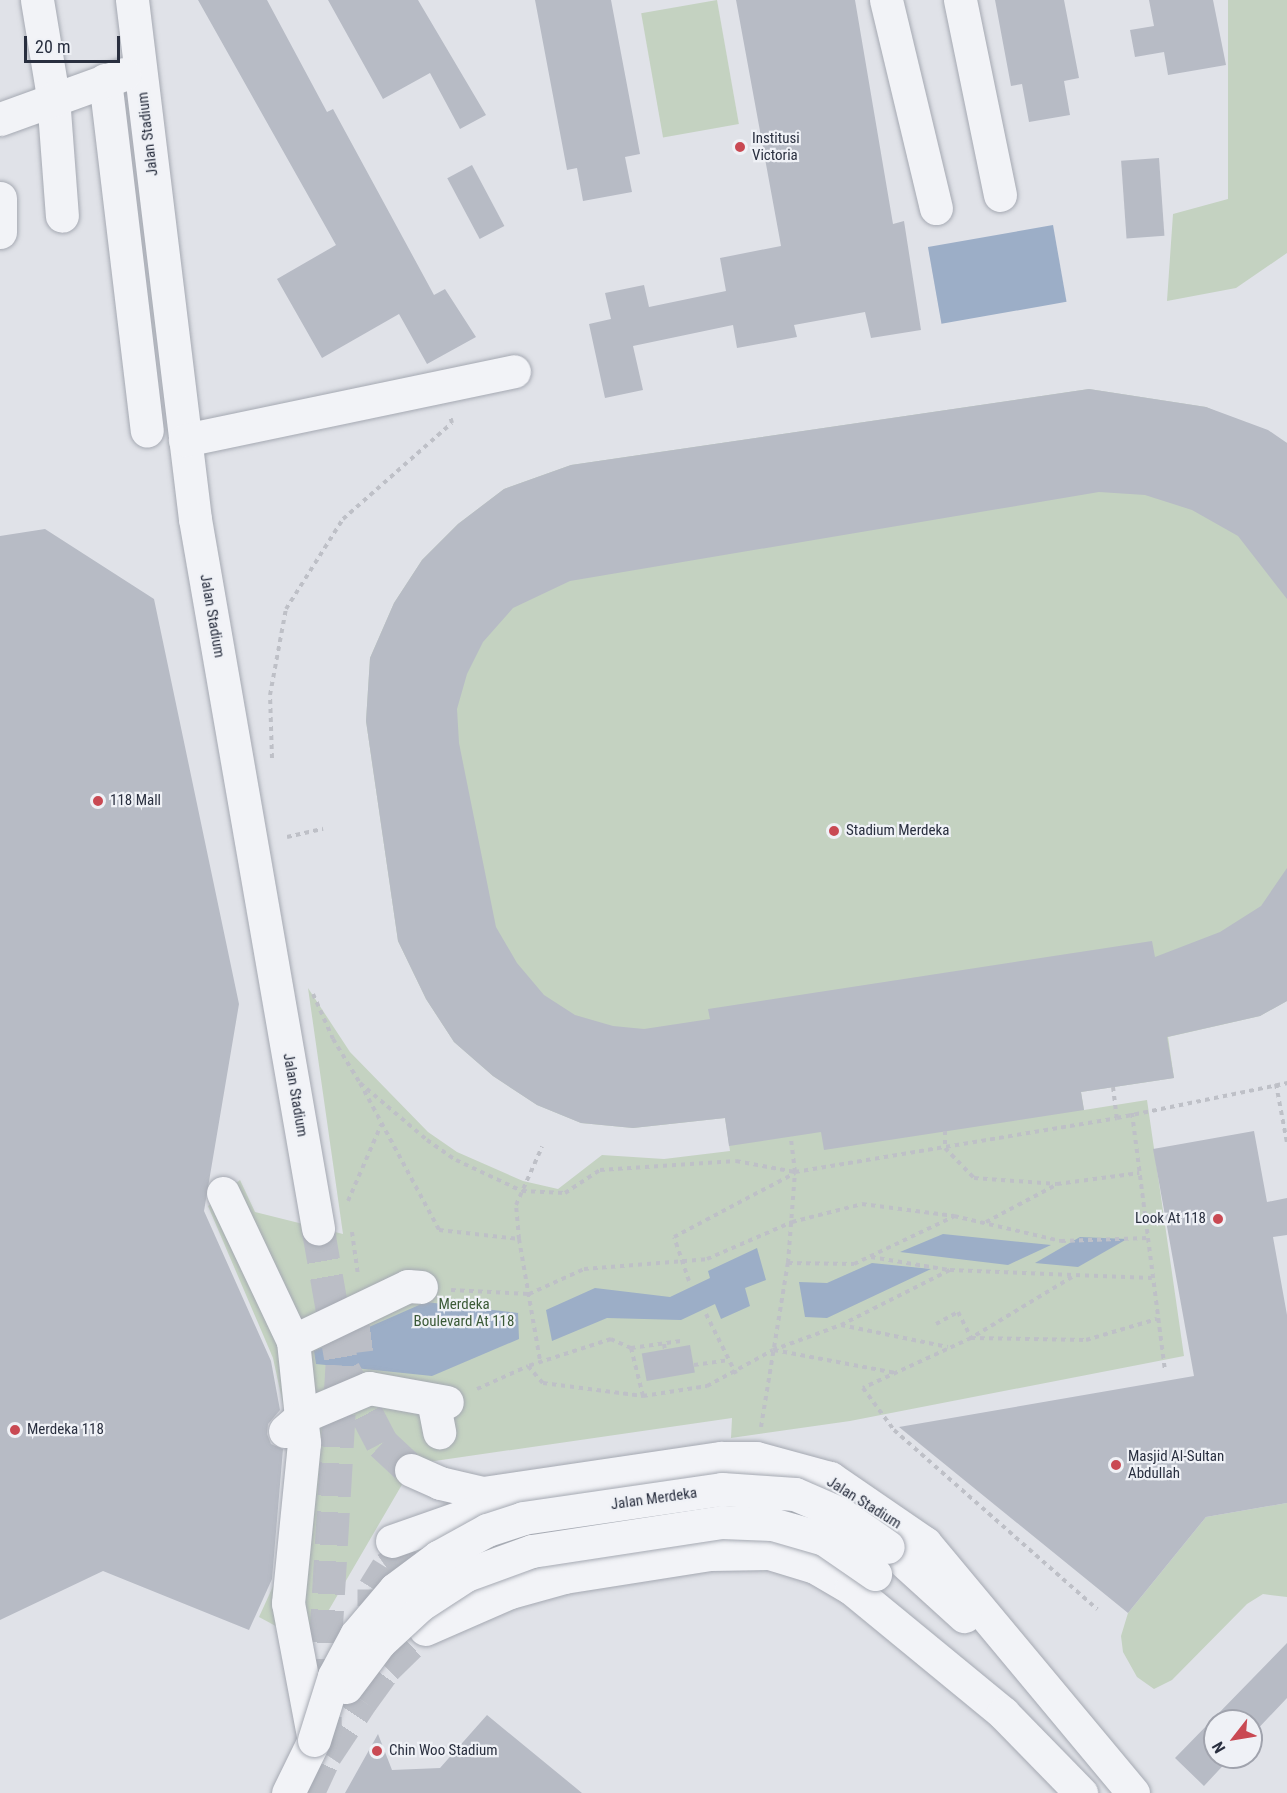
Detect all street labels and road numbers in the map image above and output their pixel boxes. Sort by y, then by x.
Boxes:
street label: Jalan Stadium [134,91,162,177]
street label: Jalan Stadium [196,573,228,659]
street label: Jalan Stadium [279,1052,311,1138]
street label: Jalan Stadium [823,1473,905,1533]
street label: Jalan Merdeka [610,1484,698,1514]

